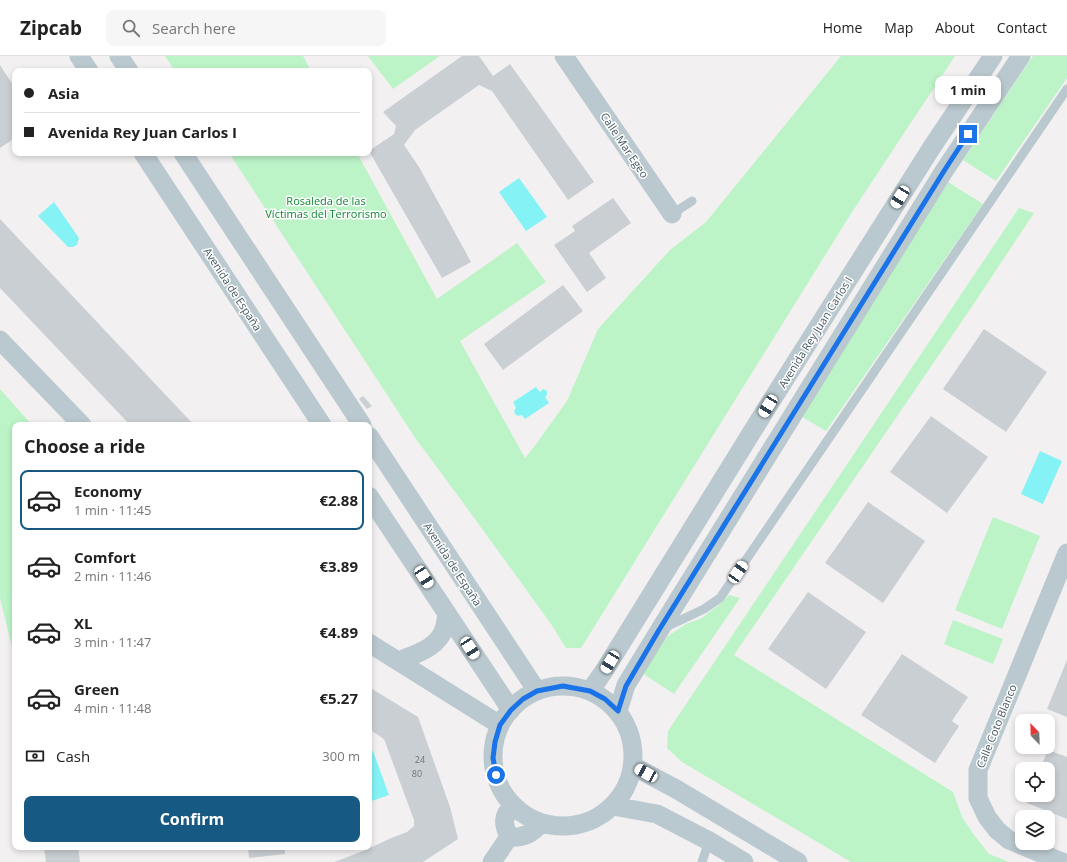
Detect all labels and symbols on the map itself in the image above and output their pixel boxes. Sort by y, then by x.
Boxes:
callout: 1 min [935,76,1001,104]
street label: Calle Mar Egeo [598,109,653,181]
route end [959,125,977,143]
car [889,184,911,210]
park label: Rosaleda de las Víctimas del Terrorismo [265,193,387,221]
street label: Avenida de España [200,244,266,334]
street label: Avenida Rey Juan Carlos I [775,273,855,391]
car [757,393,779,419]
street label: Avenida de España [420,519,486,609]
car [726,559,750,585]
car [412,564,436,590]
car [458,635,482,661]
car [599,649,621,675]
street label: Calle Coto Blanco [972,681,1020,770]
north arrow [1015,714,1055,754]
house number: 24 [415,753,425,766]
car [633,762,659,784]
route start [487,766,505,784]
house number: 80 [412,767,422,780]

